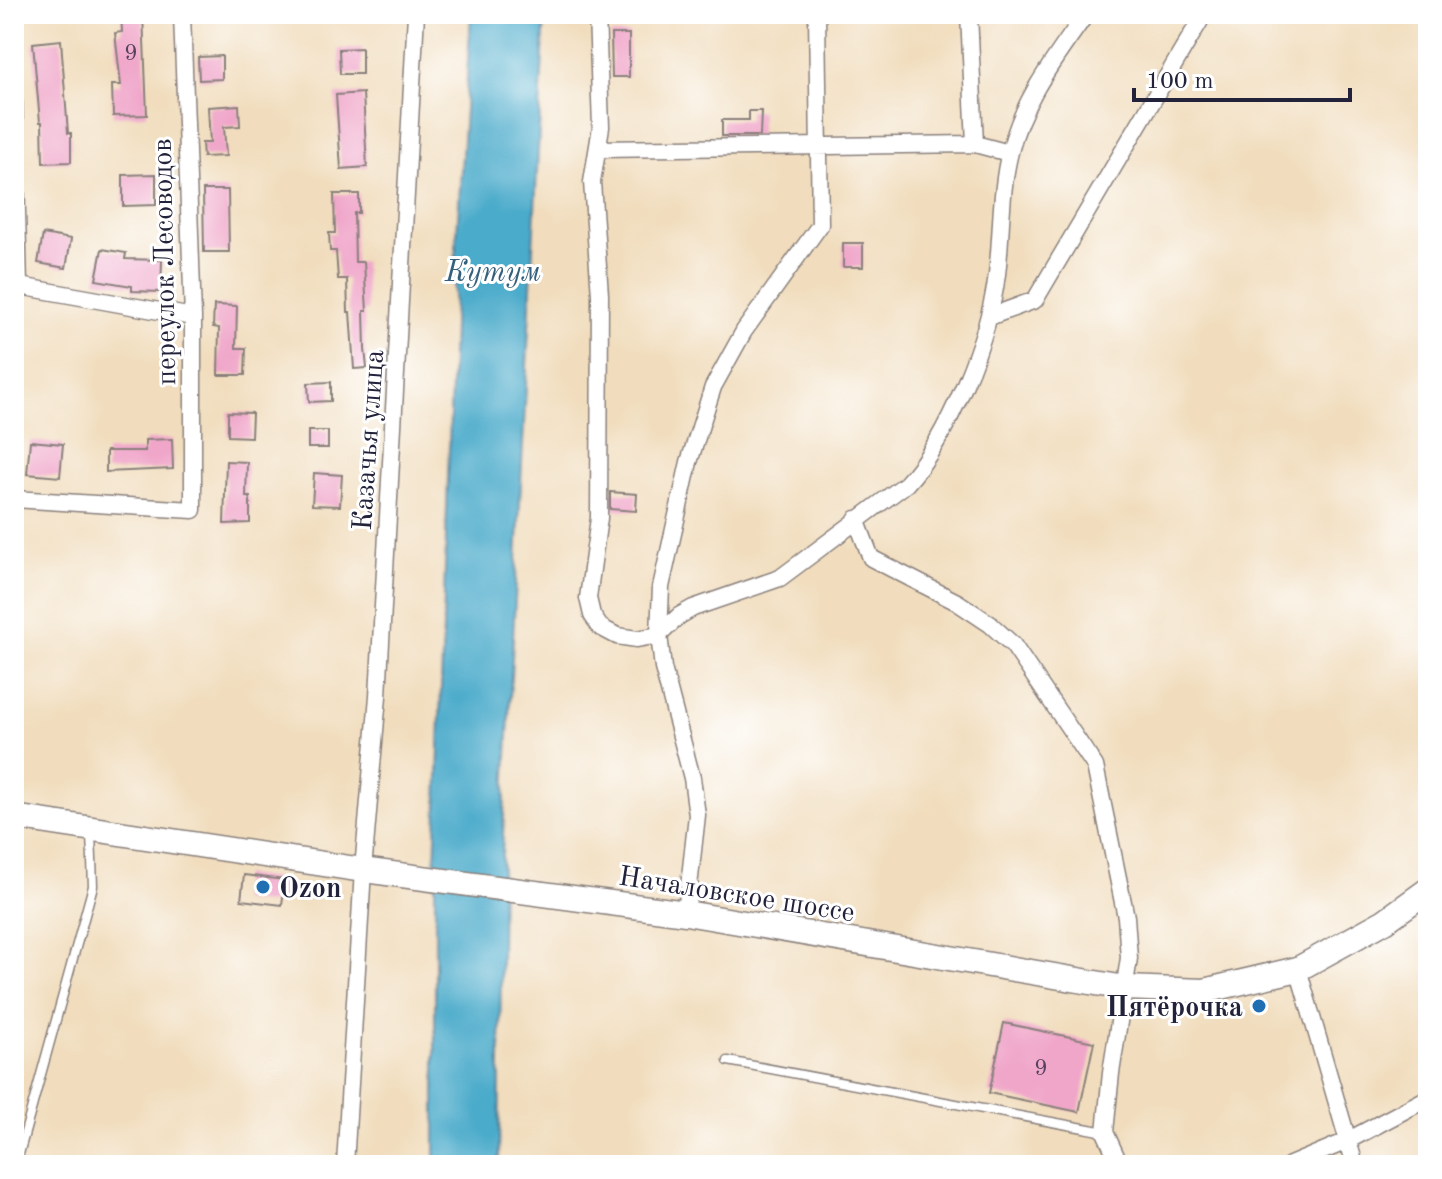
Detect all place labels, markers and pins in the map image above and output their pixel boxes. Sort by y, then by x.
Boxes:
place label: Ozon [279,876,342,904]
marker: Ozon [254,878,272,896]
place label: Пятёрочка [1106,995,1243,1023]
marker: Пятёрочка [1250,997,1268,1015]

